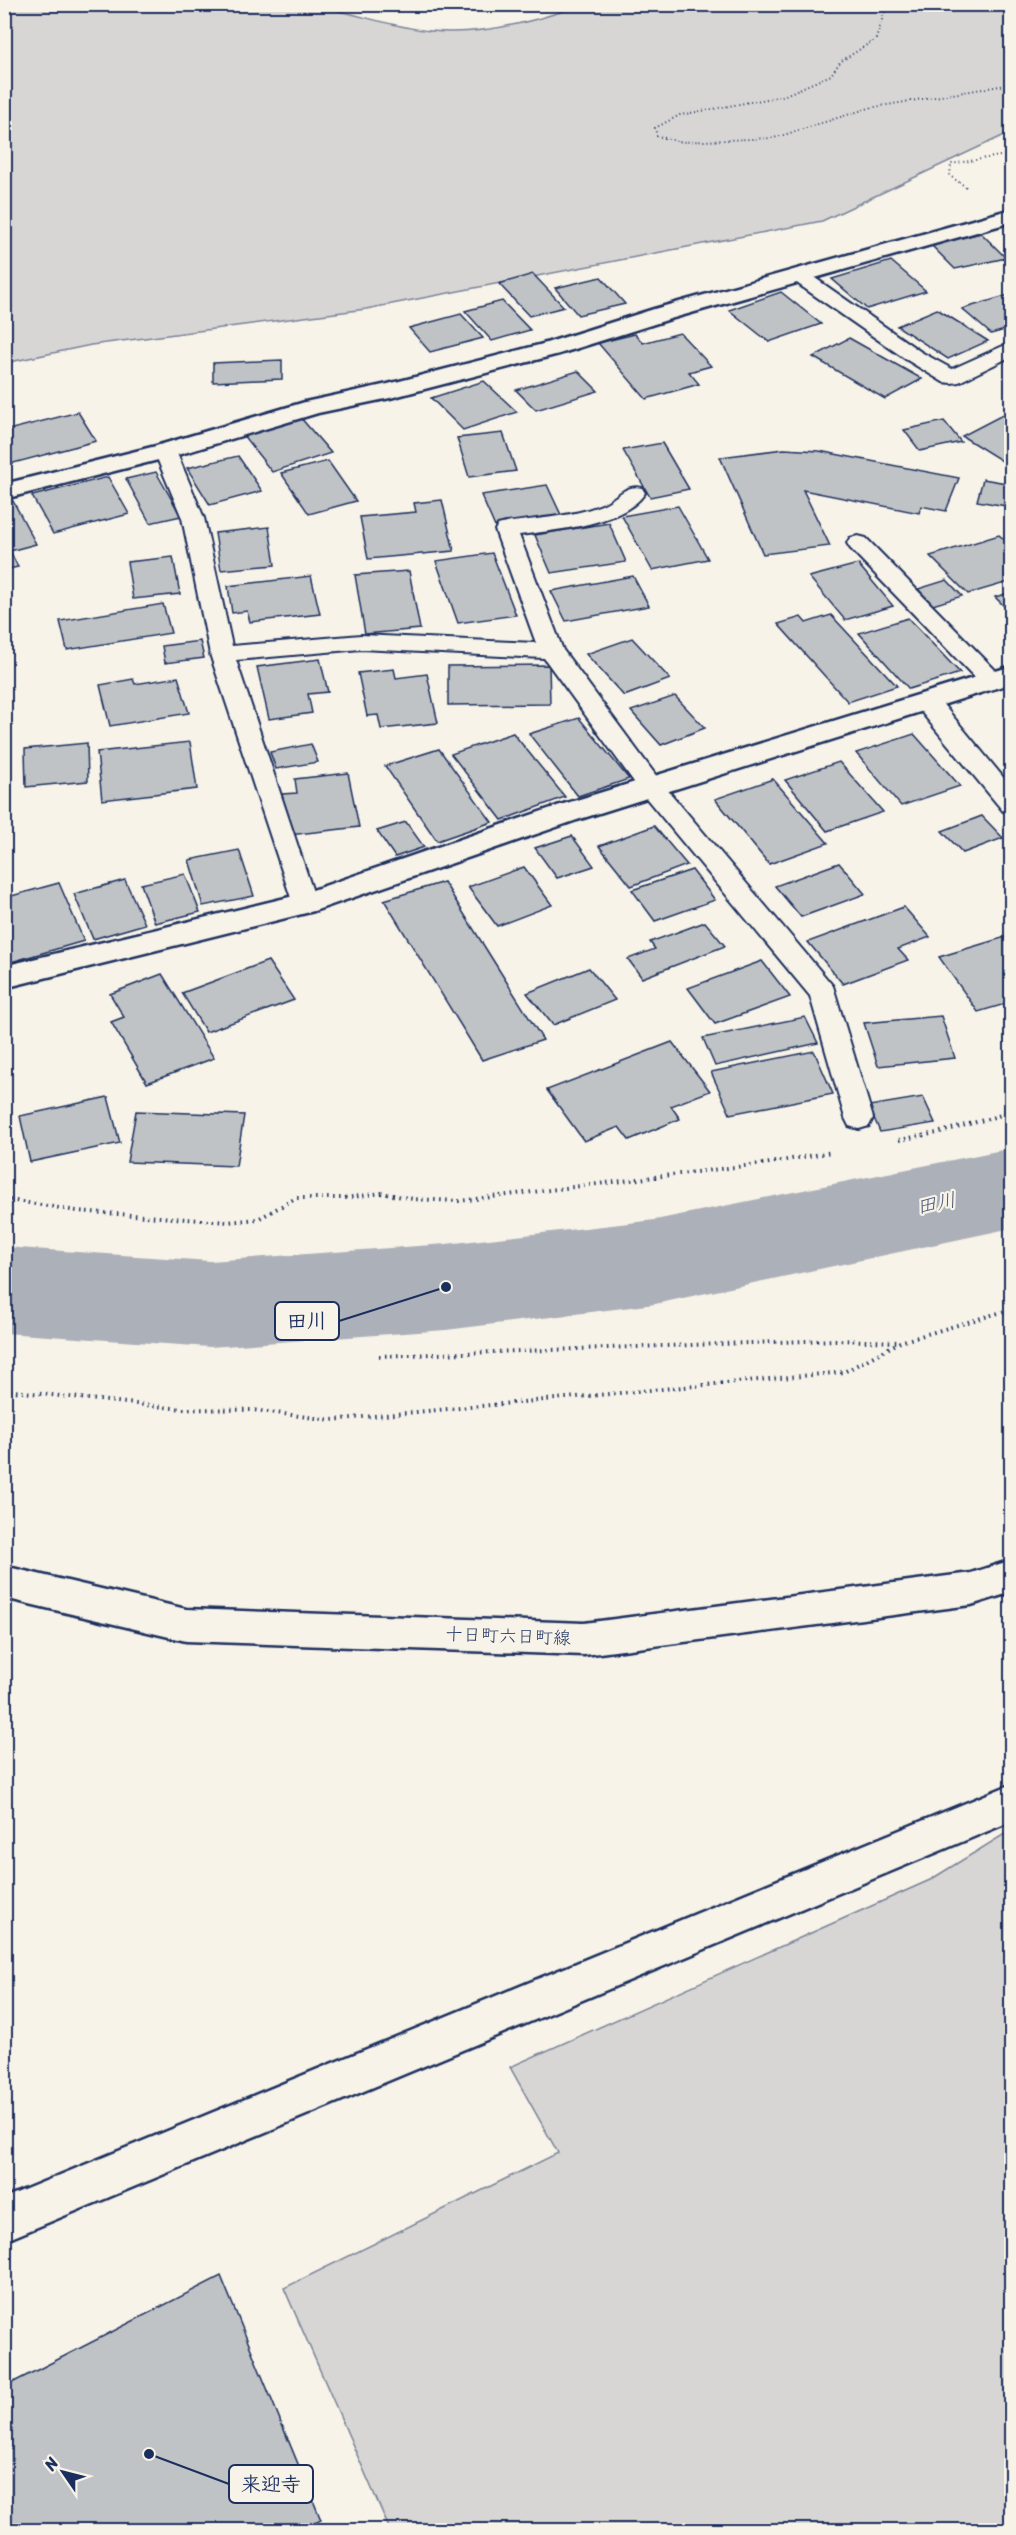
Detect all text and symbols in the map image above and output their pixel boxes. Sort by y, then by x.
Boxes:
water label: 田川 [913,1182,959,1225]
callout: 田川 [275,1302,339,1340]
text: 田川 [287,1304,327,1339]
street label: 十日町六日町線 [444,1618,572,1654]
north arrow [33,2442,93,2502]
text: N [35,2450,67,2477]
callout: 来迎寺 [229,2465,313,2503]
text: 来迎寺 [241,2467,301,2502]

